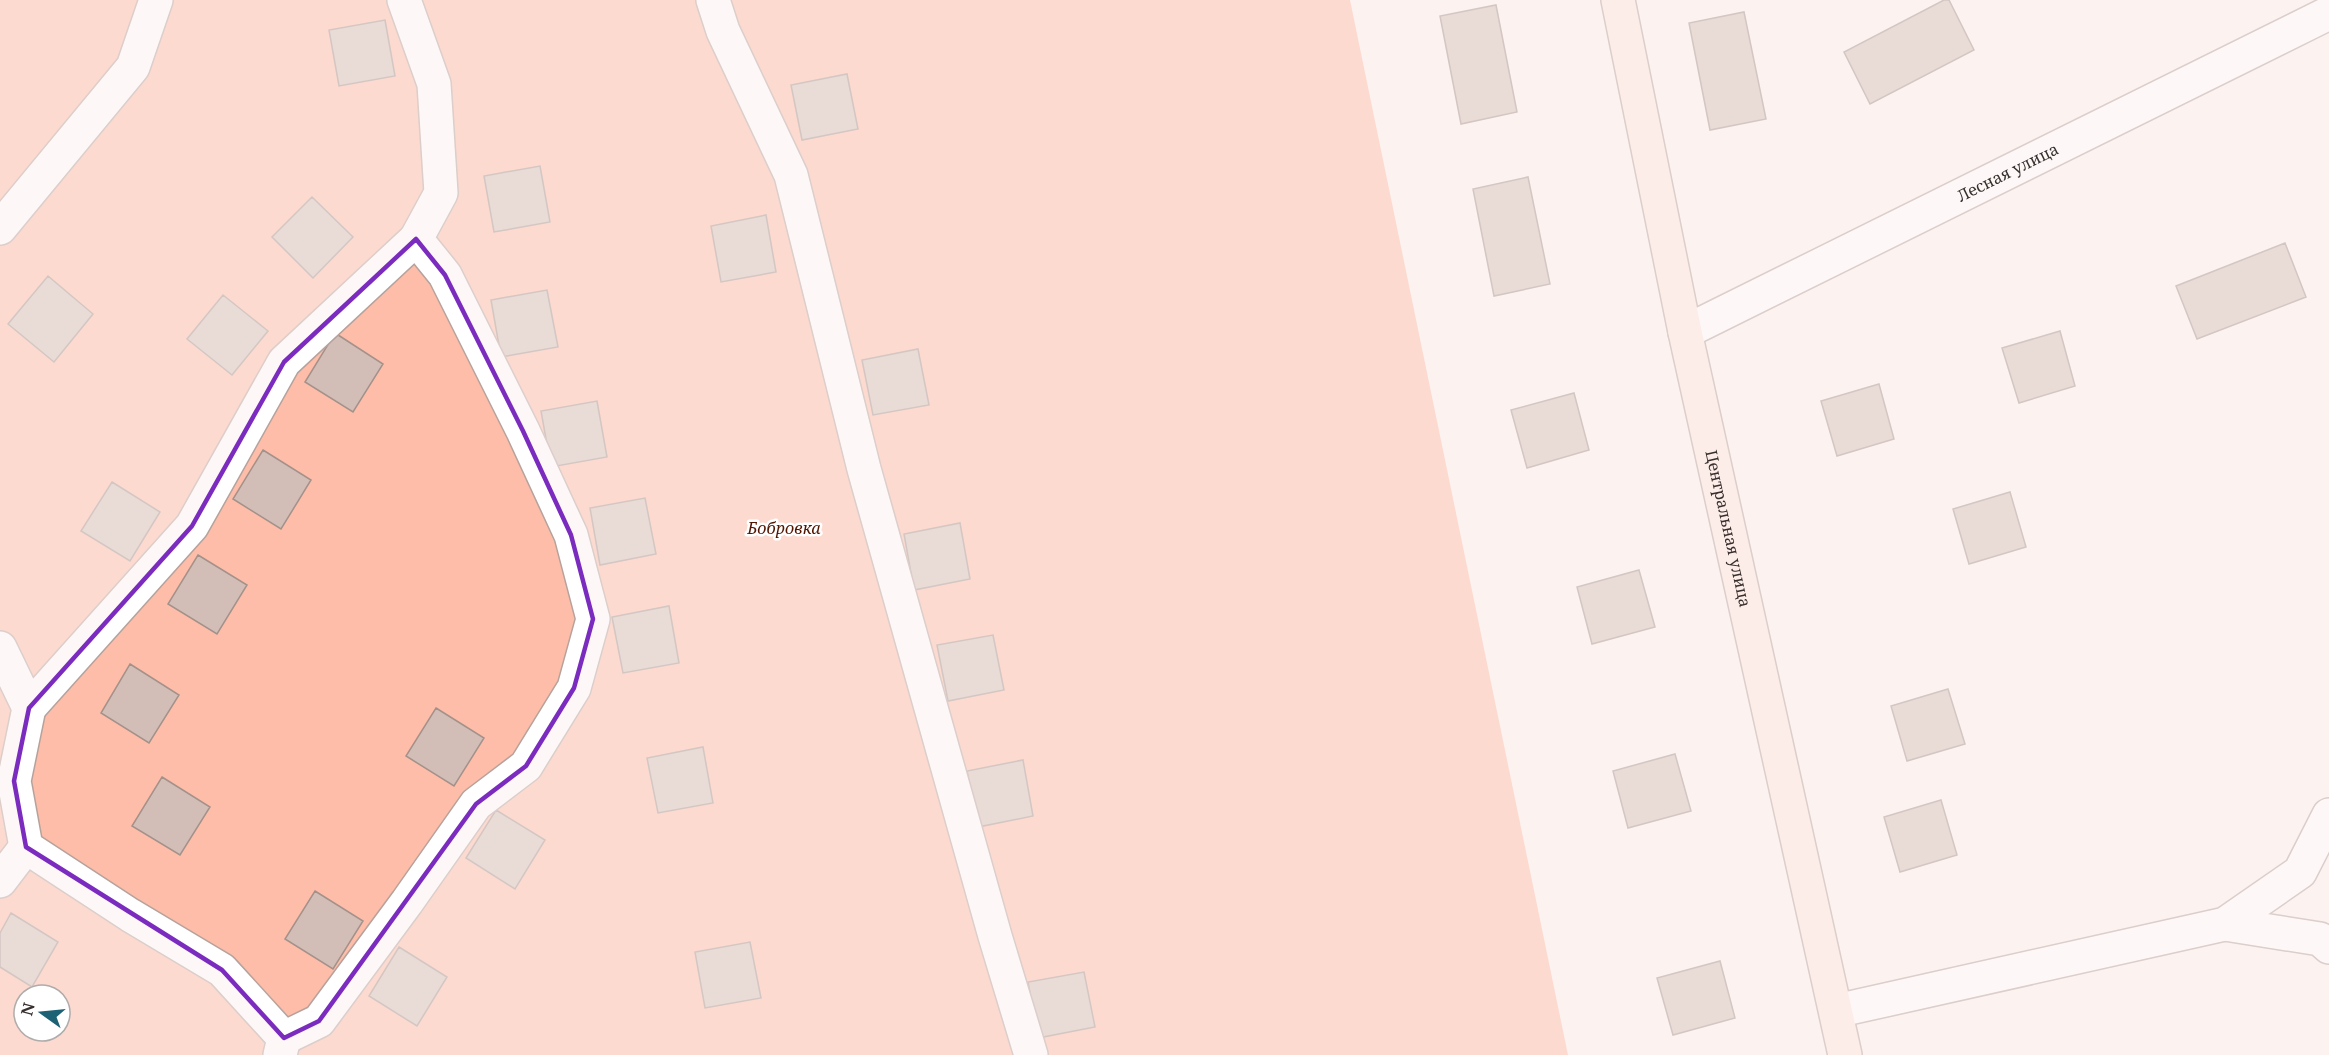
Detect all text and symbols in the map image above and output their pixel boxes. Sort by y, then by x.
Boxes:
street label: Лесная улица [1953,138,2062,207]
street label: Центральная улица [1700,448,1757,609]
park label: Бобровка [746,517,821,539]
north arrow [12,983,72,1043]
text: N [15,1000,40,1018]

